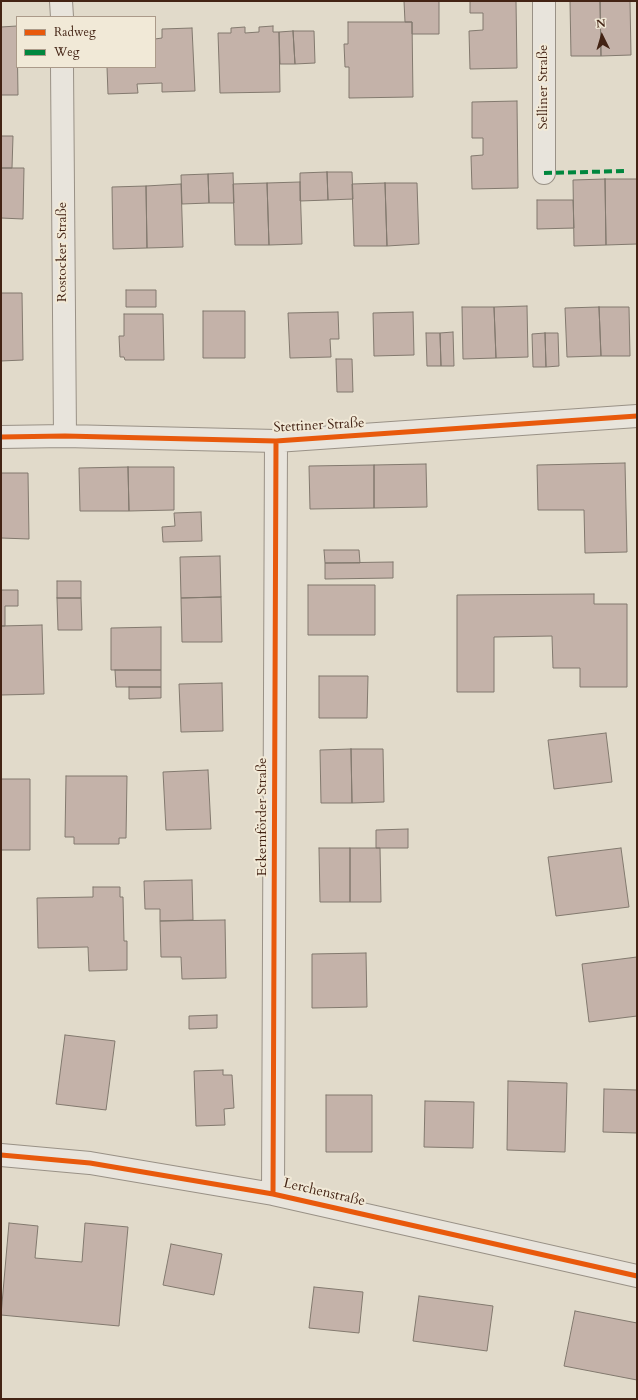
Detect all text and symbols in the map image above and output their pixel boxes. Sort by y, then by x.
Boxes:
legend [16,16,156,68]
north arrow [582,16,622,56]
text: N [595,16,606,31]
text: Radweg [54,24,96,40]
text: Weg [54,44,79,60]
street label: Selliner Straße [536,45,552,129]
street label: Rostocker Straße [55,202,71,302]
street label: Stettiner Straße [273,415,365,437]
street label: Eckernförder Straße [255,758,271,876]
street label: Lerchenstraße [282,1175,366,1211]

